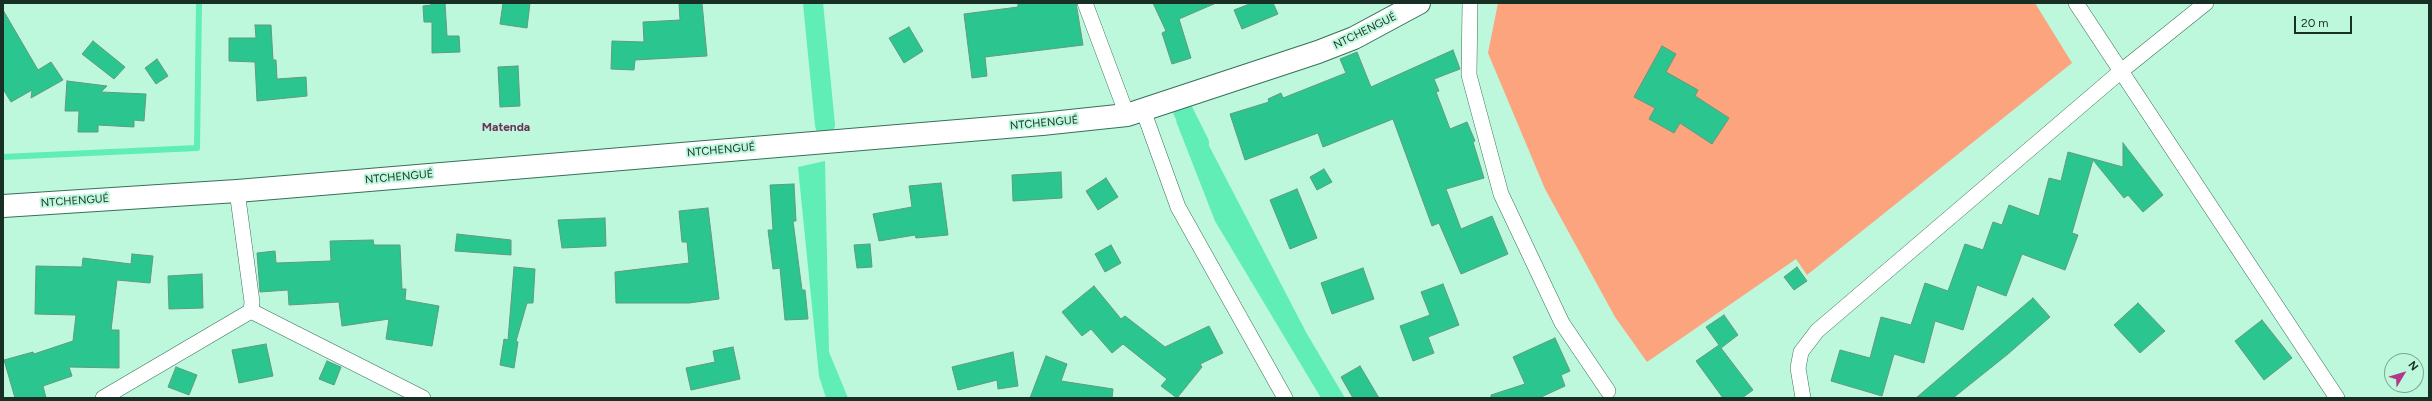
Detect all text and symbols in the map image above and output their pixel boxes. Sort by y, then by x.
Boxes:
scale bar [2296,8,2354,34]
street label: NTCHENGUÉ [1331,10,1399,52]
text: 20 m [2301,16,2329,30]
street label: NTCHENGUÉ [1009,113,1079,133]
district label: Matenda [482,120,530,134]
street label: NTCHENGUÉ [686,140,756,160]
street label: NTCHENGUÉ [364,167,434,187]
street label: NTCHENGUÉ [40,192,110,210]
north arrow [2384,353,2424,393]
text: N [2405,359,2421,373]

